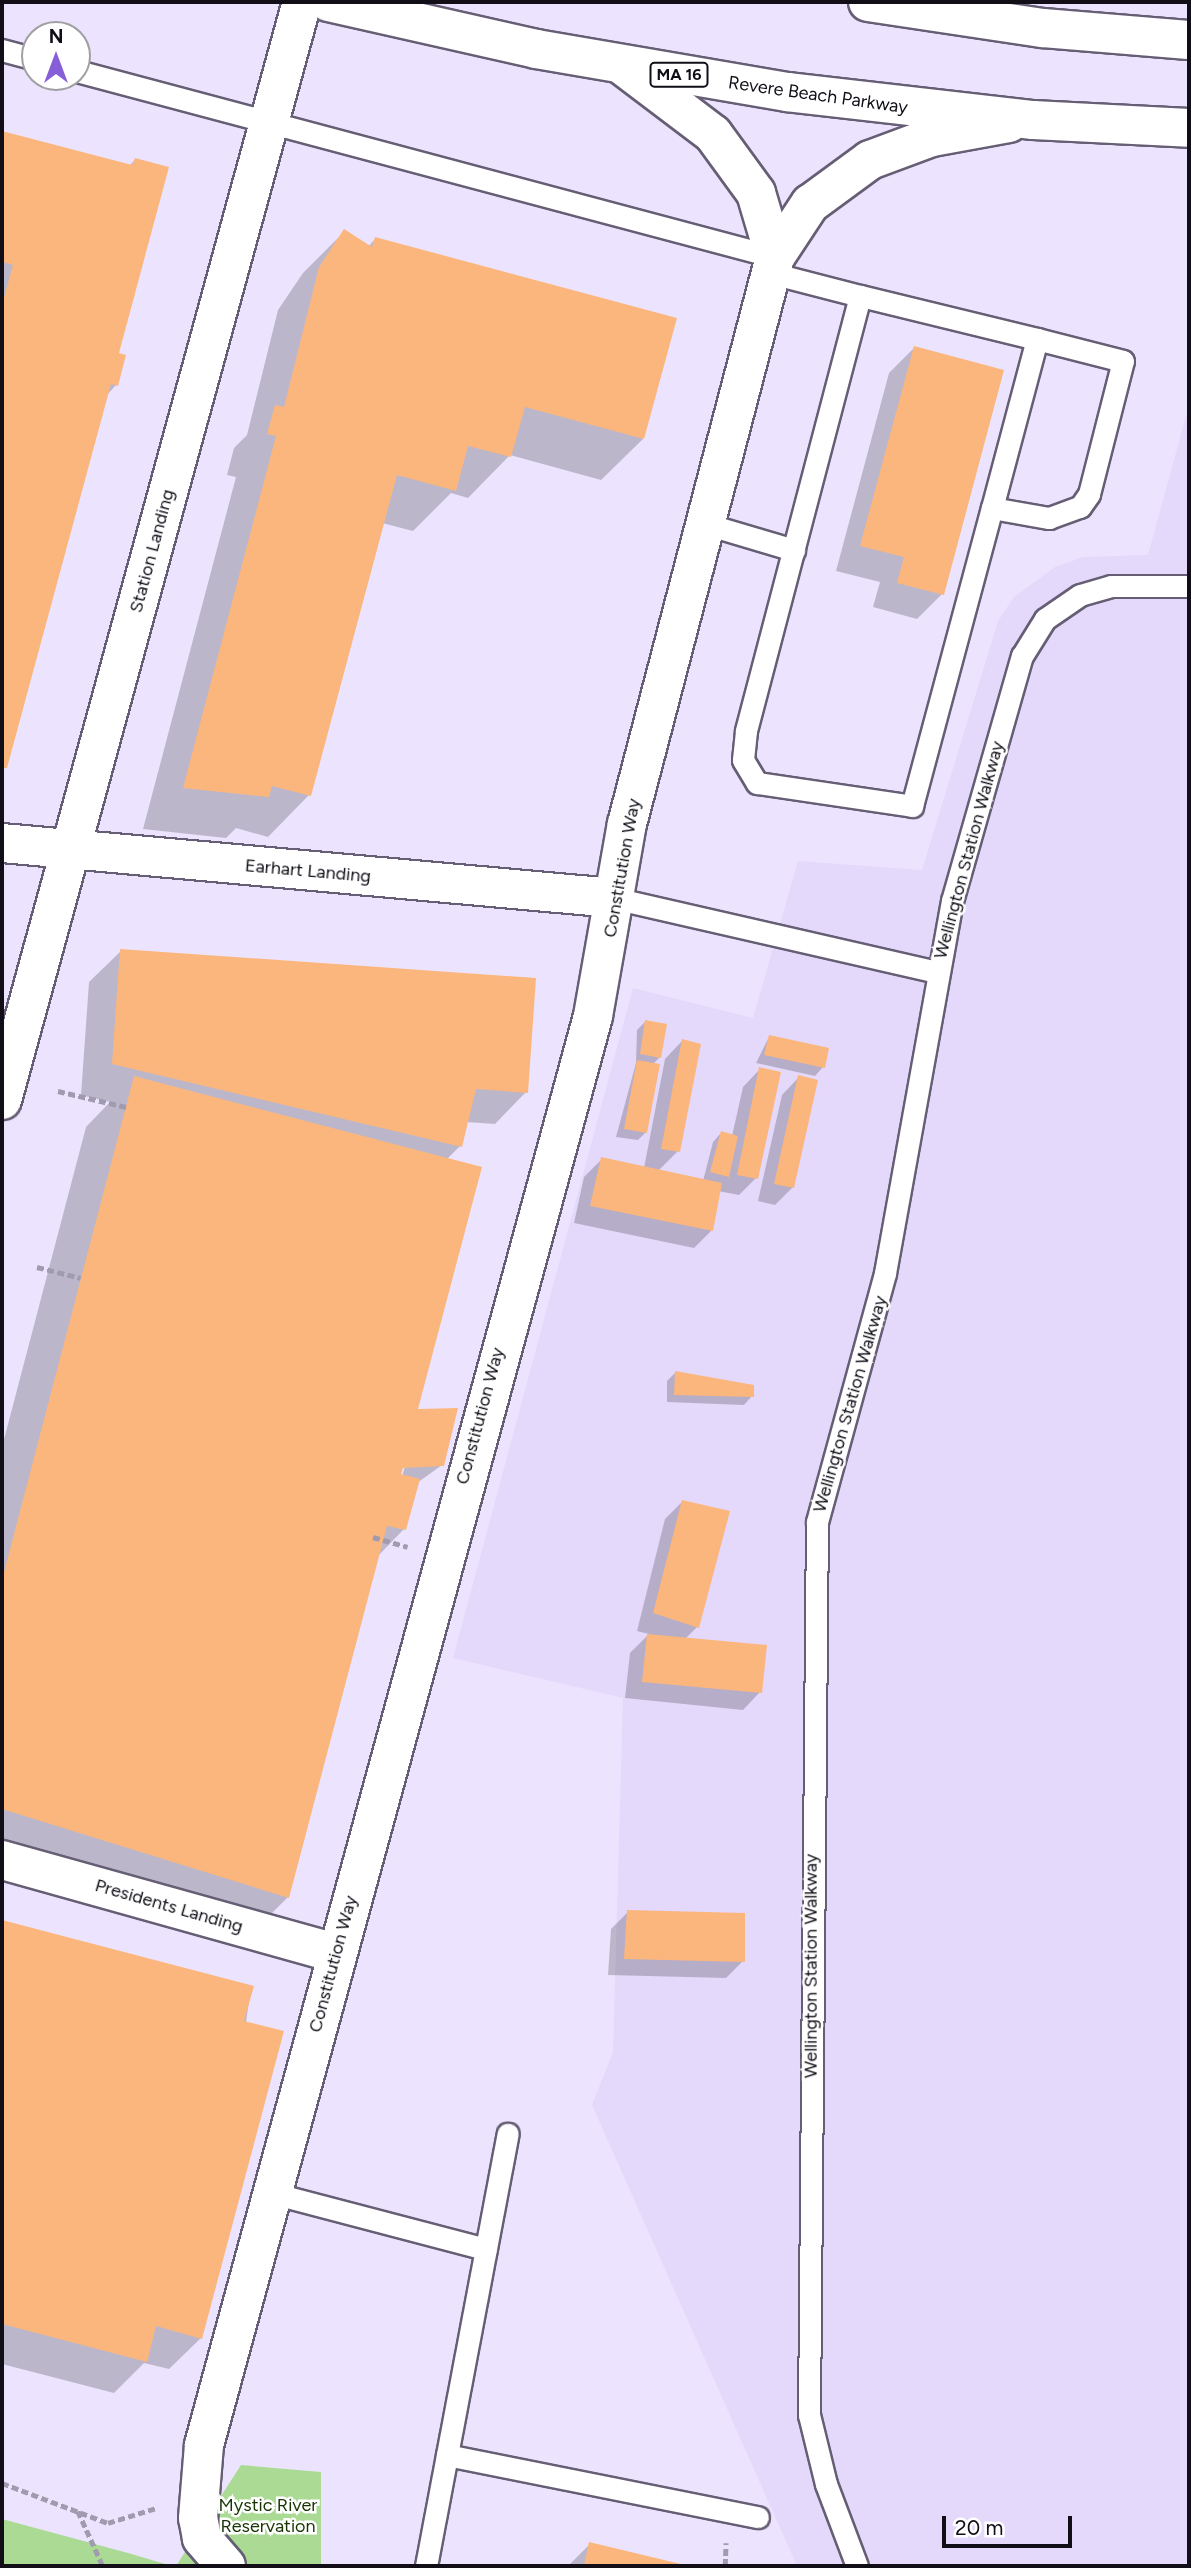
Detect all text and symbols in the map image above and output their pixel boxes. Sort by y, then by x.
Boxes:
north arrow [21,21,91,91]
text: N [49,25,63,48]
road number: MA 16 [649,62,709,88]
street label: Revere Beach Parkway [727,72,909,118]
street label: Station Landing [125,487,179,615]
street label: Wellington Station Walkway [930,739,1008,961]
street label: Constitution Way [599,797,645,939]
street label: Earhart Landing [244,855,372,887]
street label: Wellington Station Walkway [809,1293,891,1515]
street label: Constitution Way [451,1345,509,1487]
street label: Wellington Station Walkway [800,1854,822,2078]
street label: Presidents Landing [93,1875,245,1937]
street label: Constitution Way [304,1893,362,2035]
park label: Mystic River Reservation [219,2495,317,2538]
scale bar [946,2502,1076,2546]
text: 20 m [955,2515,1003,2540]

